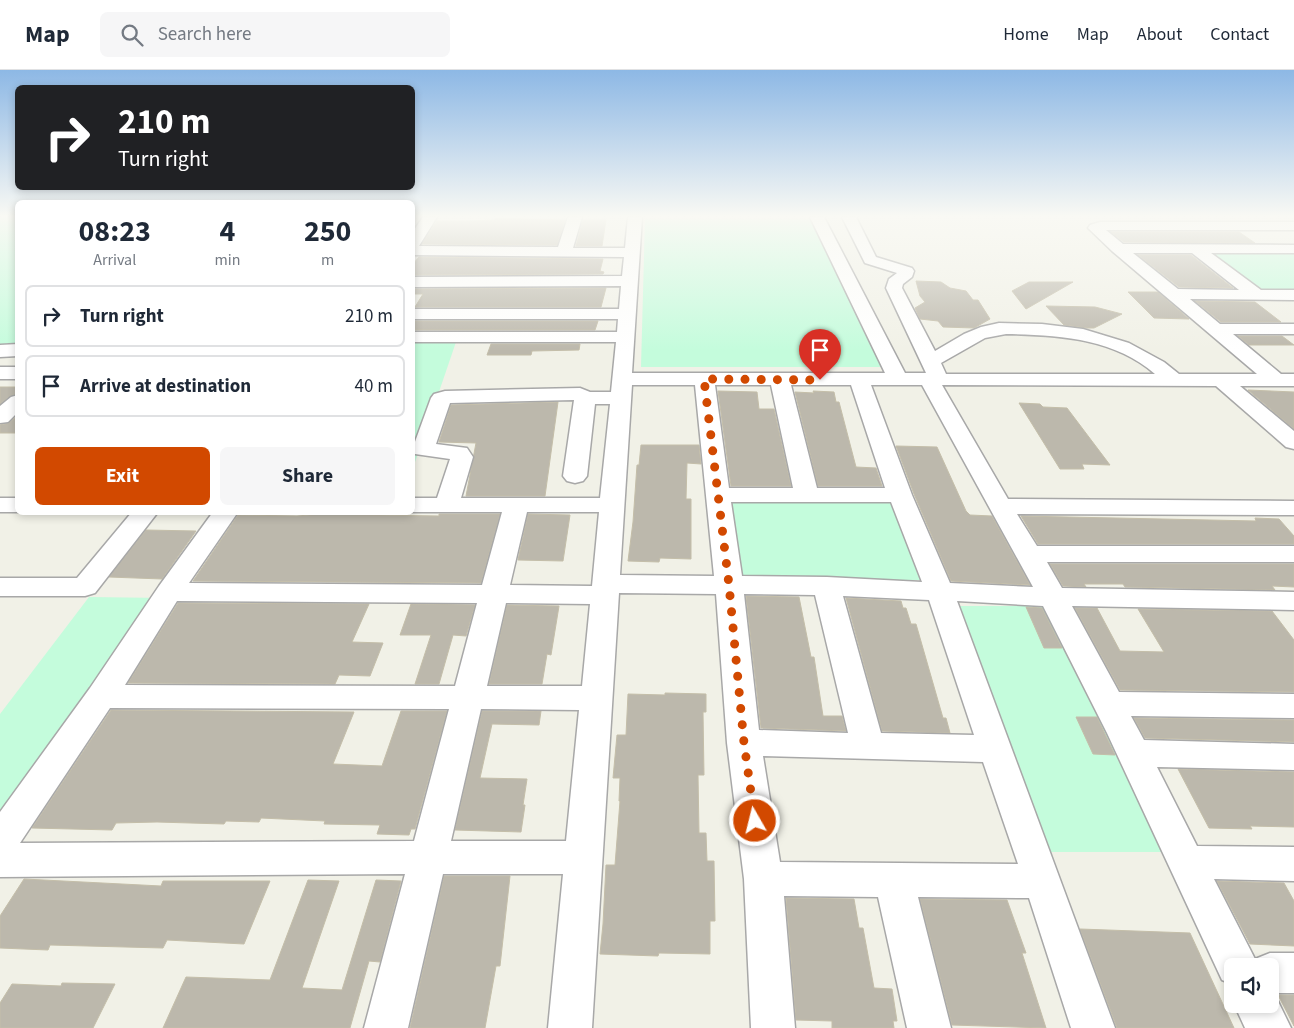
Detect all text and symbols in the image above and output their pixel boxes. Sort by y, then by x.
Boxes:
search box [100,12,450,57]
text: Map [25,17,70,52]
icon: search [118,21,146,49]
text: Search here [158,21,251,48]
text: Home [1003,22,1049,47]
text: Map [1077,22,1109,47]
text: About [1137,22,1182,47]
text: Contact [1210,22,1269,47]
text: 210 m [118,97,210,147]
icon: right [35,105,100,170]
text: Turn right [118,143,208,175]
text: 08:23 [79,210,151,253]
text: 4 [219,210,235,253]
text: 250 [304,210,351,253]
text: Arrival [93,249,136,271]
text: min [214,249,240,271]
text: m [321,249,334,271]
icon: right [37,302,65,330]
text: Turn right [80,303,164,330]
text: 210 m [345,303,393,330]
pin [799,329,841,380]
icon: arrive [806,336,834,364]
icon: arrive [37,372,65,400]
text: Arrive at destination [80,373,251,400]
text: 40 m [355,373,393,400]
button: Exit [35,447,210,505]
button: Share [220,447,395,505]
position arrow [728,794,780,846]
map controls [1224,958,1279,1013]
button: sound [1224,958,1279,1013]

